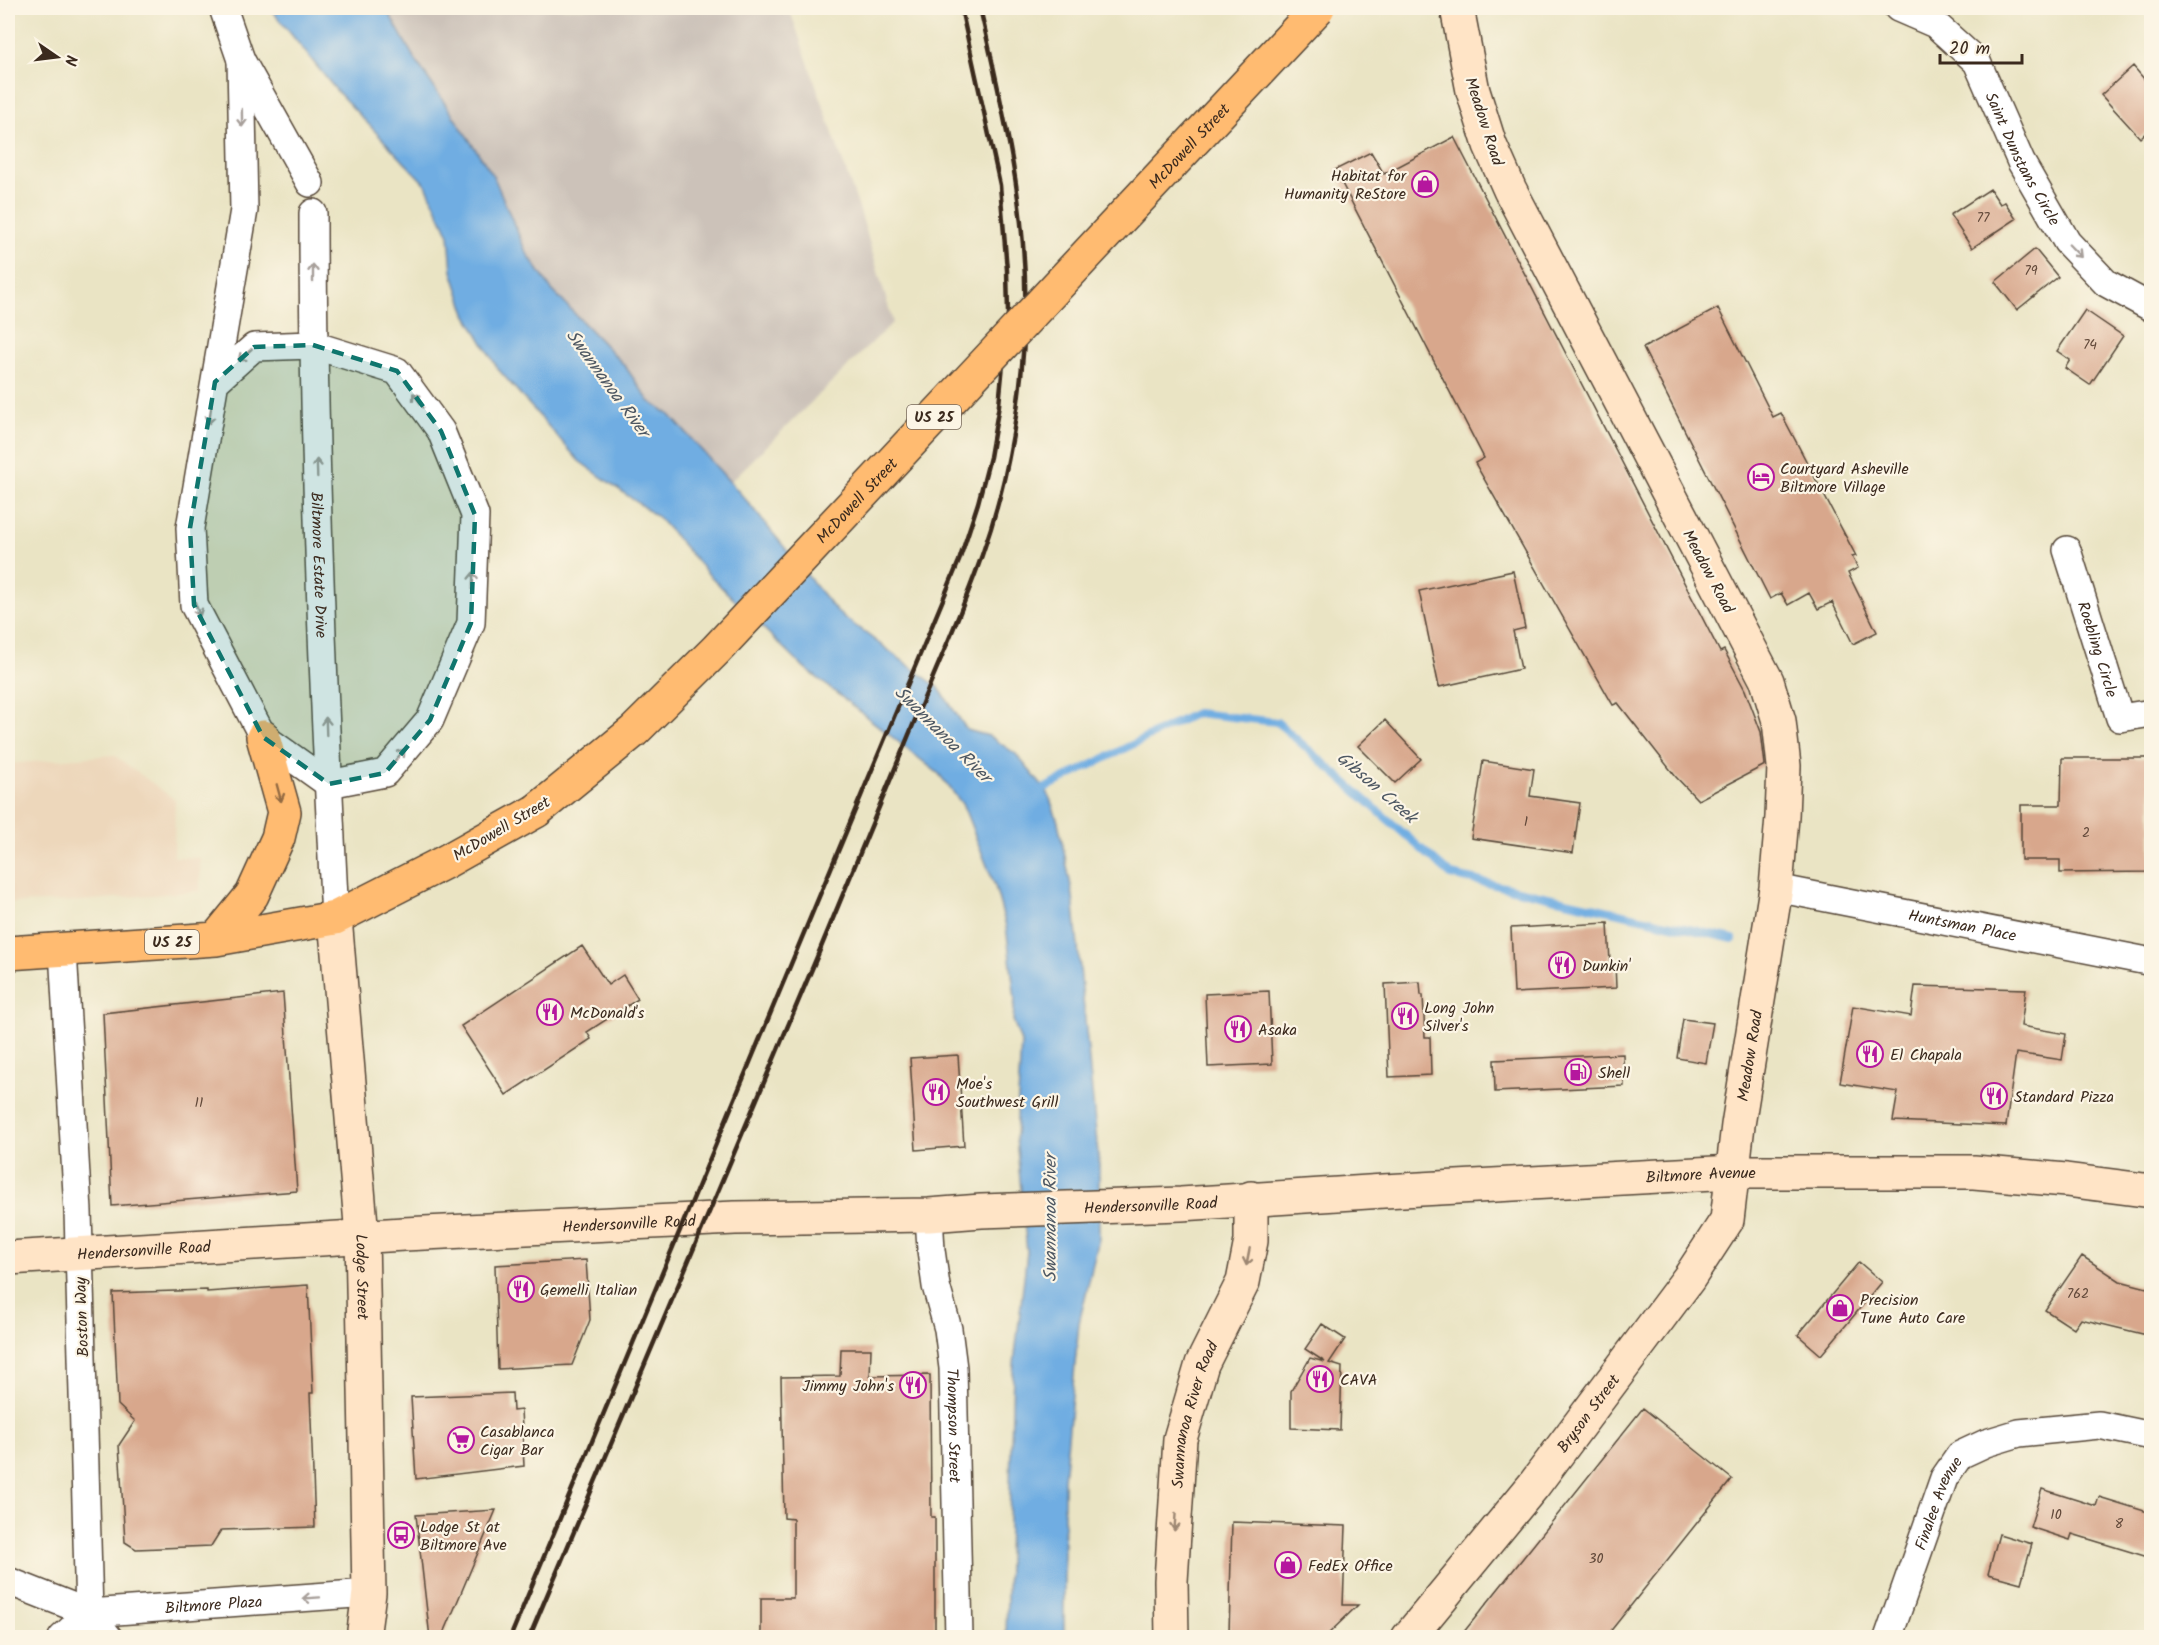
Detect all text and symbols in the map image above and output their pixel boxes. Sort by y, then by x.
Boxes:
north arrow [27,27,87,87]
scale bar [1940,27,2022,65]
text: 20 m [1949,35,1990,64]
text: N [57,52,83,68]
street label: Meadow Road [1457,74,1510,170]
street label: Saint Dunstans Circle [1978,88,2066,231]
street label: McDowell Street [1143,97,1237,196]
one-way arrow [236,108,248,128]
place label: Habitat for Humanity ReStore [1284,164,1408,207]
shop icon: Habitat for Humanity ReStore [1410,169,1440,199]
house number: 77 [1977,207,1990,229]
one-way arrow [2068,243,2082,258]
house number: 79 [2024,260,2038,282]
one-way arrow [307,263,319,283]
water label: Swannanoa River [558,324,658,447]
house number: 74 [2083,334,2097,356]
one-way arrow [238,348,253,362]
one-way arrow [412,392,424,408]
one-way arrow [204,405,215,425]
road number: US 25 [907,405,961,429]
street label: McDowell Street [811,452,905,550]
place label: Courtyard Asheville Biltmore Village [1780,457,1909,500]
one-way arrow [312,458,323,478]
hotel icon: Courtyard Asheville Biltmore Village [1746,462,1776,492]
street label: Biltmore Estate Drive [303,492,333,639]
street label: Meadow Road [1675,525,1741,619]
one-way arrow [467,571,478,591]
one-way arrow [193,598,204,617]
street label: Roebling Circle [2070,598,2124,701]
water label: Swannanoa River [887,680,1000,793]
one-way arrow [321,716,332,736]
water label: Gibson Creek [1329,745,1425,833]
one-way arrow [392,749,406,764]
one-way arrow [273,783,285,802]
street label: McDowell Street [448,790,556,868]
house number: 1 [1524,811,1528,833]
house number: 2 [2082,822,2090,844]
street label: Huntsman Place [1906,903,2018,949]
road number: US 25 [145,930,199,954]
restaurant icon: Dunkin' [1547,950,1577,980]
place label: Dunkin' [1582,954,1631,979]
place label: Long John Silver's [1424,996,1494,1039]
restaurant icon: McDonald's [535,997,565,1027]
place label: McDonald's [570,1001,645,1026]
restaurant icon: Long John Silver's [1390,1001,1420,1031]
street label: Meadow Road [1731,1008,1770,1103]
restaurant icon: Asaka [1223,1014,1253,1044]
place label: Asaka [1258,1018,1297,1043]
restaurant icon: El Chapala [1855,1039,1885,1069]
place label: El Chapala [1890,1043,1962,1068]
fuel station icon: Shell [1563,1057,1593,1087]
place label: Shell [1598,1061,1630,1086]
place label: Moe's Southwest Grill [956,1072,1058,1115]
restaurant icon: Moe's Southwest Grill [921,1077,951,1107]
restaurant icon: Standard Pizza [1979,1081,2009,1111]
place label: Standard Pizza [2014,1085,2114,1110]
house number: 11 [195,1092,203,1114]
water label: Swannanoa River [1037,1150,1066,1282]
street label: Biltmore Avenue [1645,1161,1756,1191]
street label: Hendersonville Road [1083,1191,1219,1221]
street label: Hendersonville Road [562,1209,697,1240]
street label: Lodge Street [348,1234,375,1321]
street label: Hendersonville Road [76,1235,212,1268]
one-way arrow [1242,1246,1253,1266]
restaurant icon: Gemelli Italian [506,1274,536,1304]
street label: Boston Way [69,1276,96,1357]
place label: Gemelli Italian [540,1278,637,1303]
house number: 762 [2067,1283,2089,1305]
place label: Precision Tune Auto Care [1860,1288,1965,1331]
shop icon: Precision Tune Auto Care [1825,1293,1855,1323]
street label: Swannanoa River Road [1166,1336,1226,1489]
restaurant icon: CAVA [1305,1364,1335,1394]
street label: Thompson Street [939,1368,967,1484]
place label: CAVA [1340,1368,1378,1393]
street label: Bryson Street [1551,1369,1627,1459]
restaurant icon: Jimmy John's [898,1370,928,1400]
place label: Jimmy John's [802,1374,894,1399]
place label: Casablanca Cigar Bar [480,1420,554,1463]
supermarket icon: Casablanca Cigar Bar [446,1425,476,1455]
street label: Finalee Avenue [1909,1452,1970,1554]
house number: 10 [2050,1504,2062,1526]
one-way arrow [1169,1512,1180,1532]
house number: 8 [2115,1513,2124,1535]
place label: Lodge St at Biltmore Ave [420,1515,507,1558]
bus stop icon: Lodge St at Biltmore Ave [386,1520,416,1550]
house number: 30 [1589,1548,1604,1570]
shop icon: FedEx Office [1273,1550,1303,1580]
place label: FedEx Office [1308,1554,1393,1579]
street label: Biltmore Plaza [164,1590,263,1622]
one-way arrow [302,1593,322,1604]

